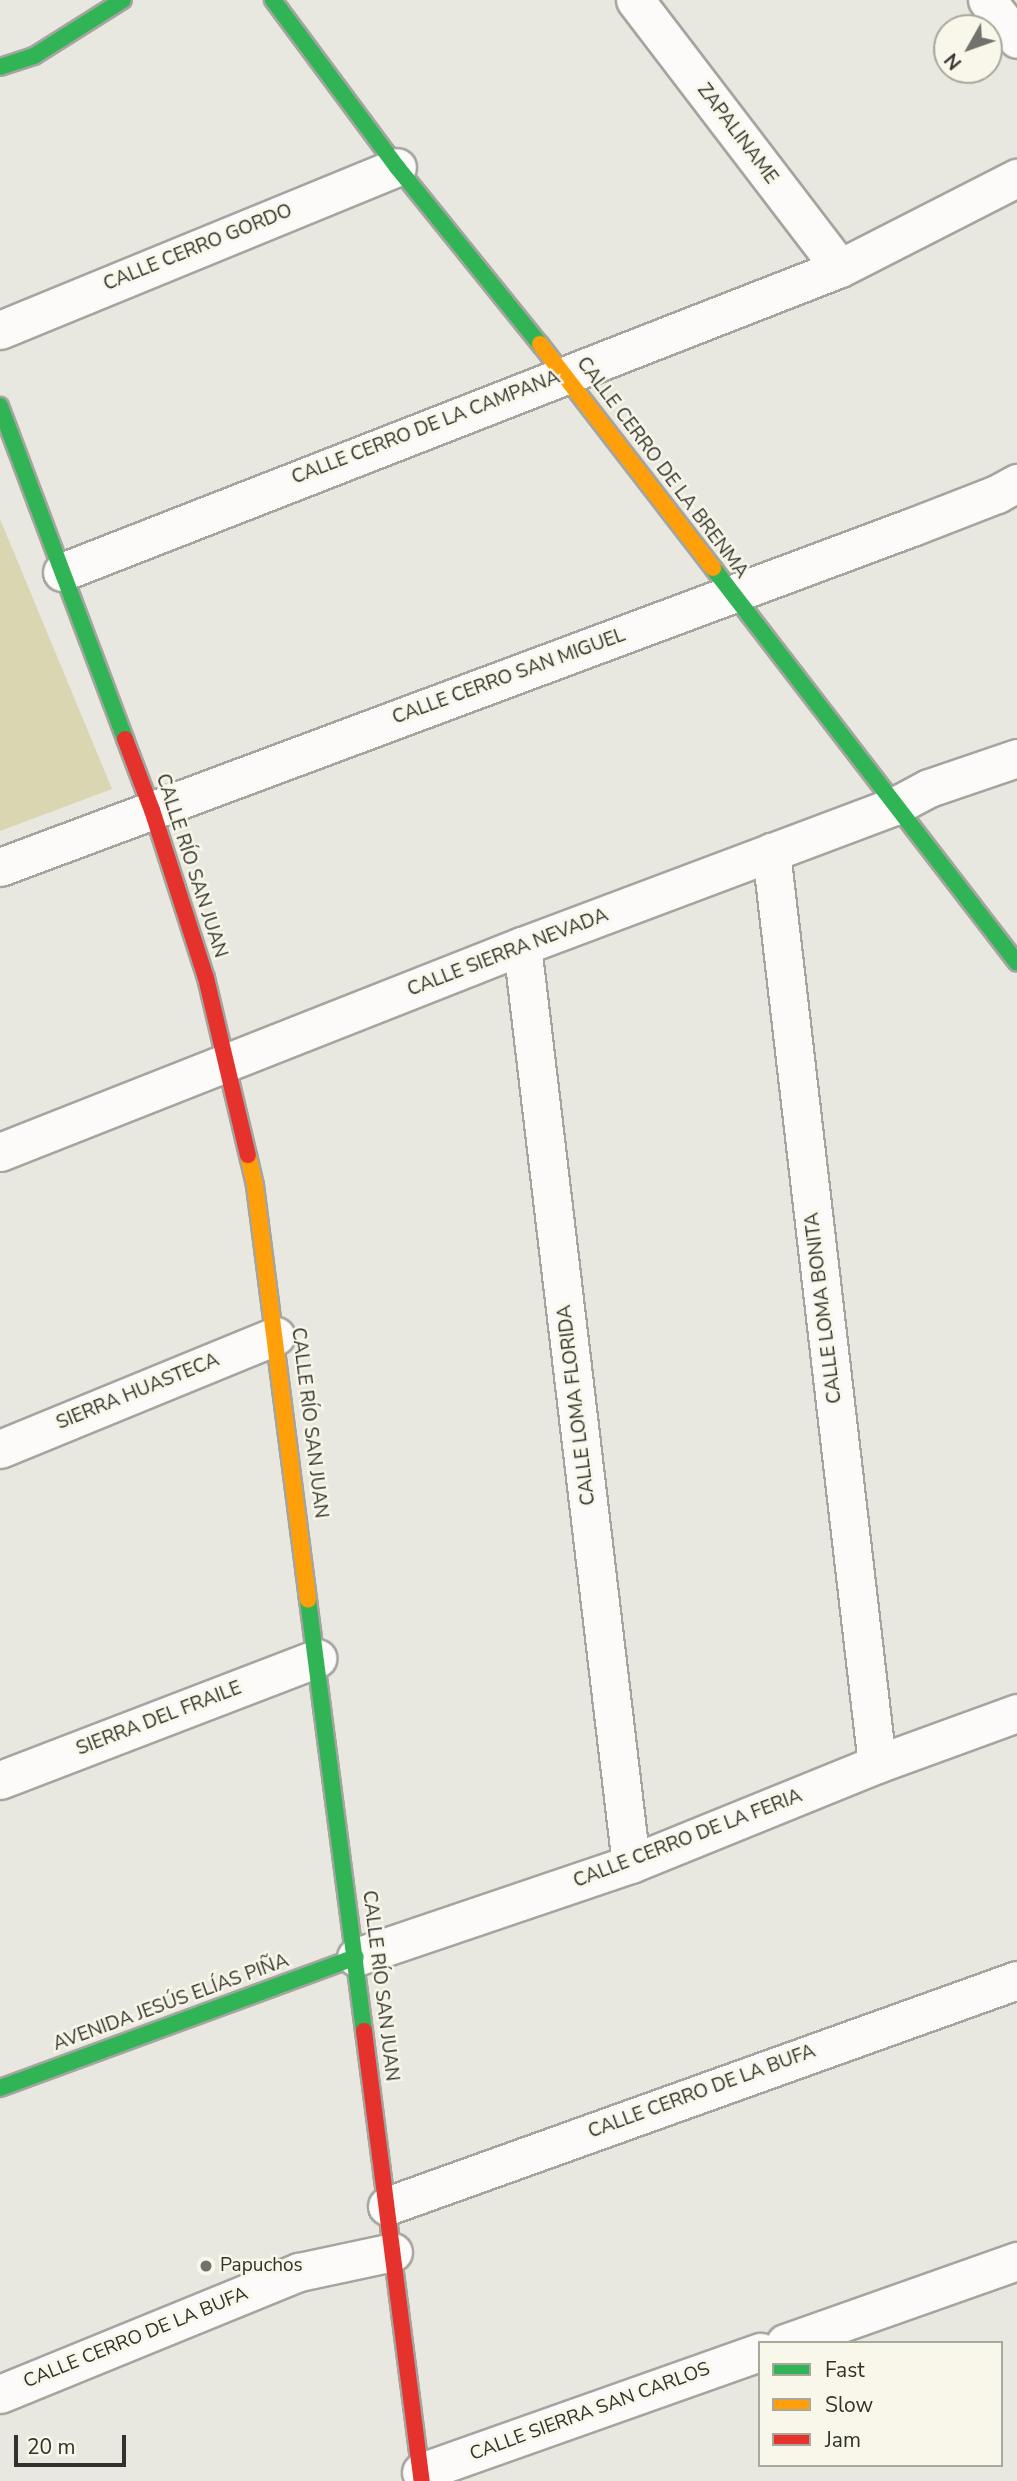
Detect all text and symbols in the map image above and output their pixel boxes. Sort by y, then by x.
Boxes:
north arrow [933,14,1003,84]
text: N [939,47,968,75]
street label: ZAPALINAME [692,79,782,189]
street label: CALLE CERRO GORDO [100,200,296,296]
street label: CALLE CERRO DE LA BRENMA [571,353,753,583]
street label: CALLE CERRO DE LA CAMPANA [289,366,563,490]
street label: CALLE CERRO SAN MIGUEL [389,624,629,730]
street label: CALLE RÍO SAN JUAN [150,771,232,961]
street label: CALLE SIERRA NEVADA [404,904,612,1002]
street label: CALLE LOMA BONITA [801,1211,847,1405]
street label: CALLE LOMA FLORIDA [553,1303,601,1507]
street label: CALLE RÍO SAN JUAN [286,1326,332,1520]
street label: SIERRA HUASTECA [53,1349,223,1435]
street label: SIERRA DEL FRAILE [73,1677,245,1761]
street label: CALLE CERRO DE LA FERIA [570,1785,806,1893]
street label: CALLE RÍO SAN JUAN [357,1889,403,2083]
street label: AVENIDA JESÚS ELÍAS PIÑA [50,1950,292,2056]
street label: CALLE CERRO DE LA BUFA [585,2040,819,2144]
place label: Papuchos [220,2255,303,2277]
marker: Papuchos [198,2258,214,2274]
street label: CALLE CERRO DE LA BUFA [20,2282,252,2394]
legend [758,2341,1003,2467]
text: Fast [825,2356,865,2384]
street label: CALLE SIERRA SAN CARLOS [467,2358,713,2466]
text: Slow [825,2391,873,2419]
scale bar [18,2422,130,2466]
text: Jam [825,2426,861,2454]
text: 20 m [27,2433,76,2461]

